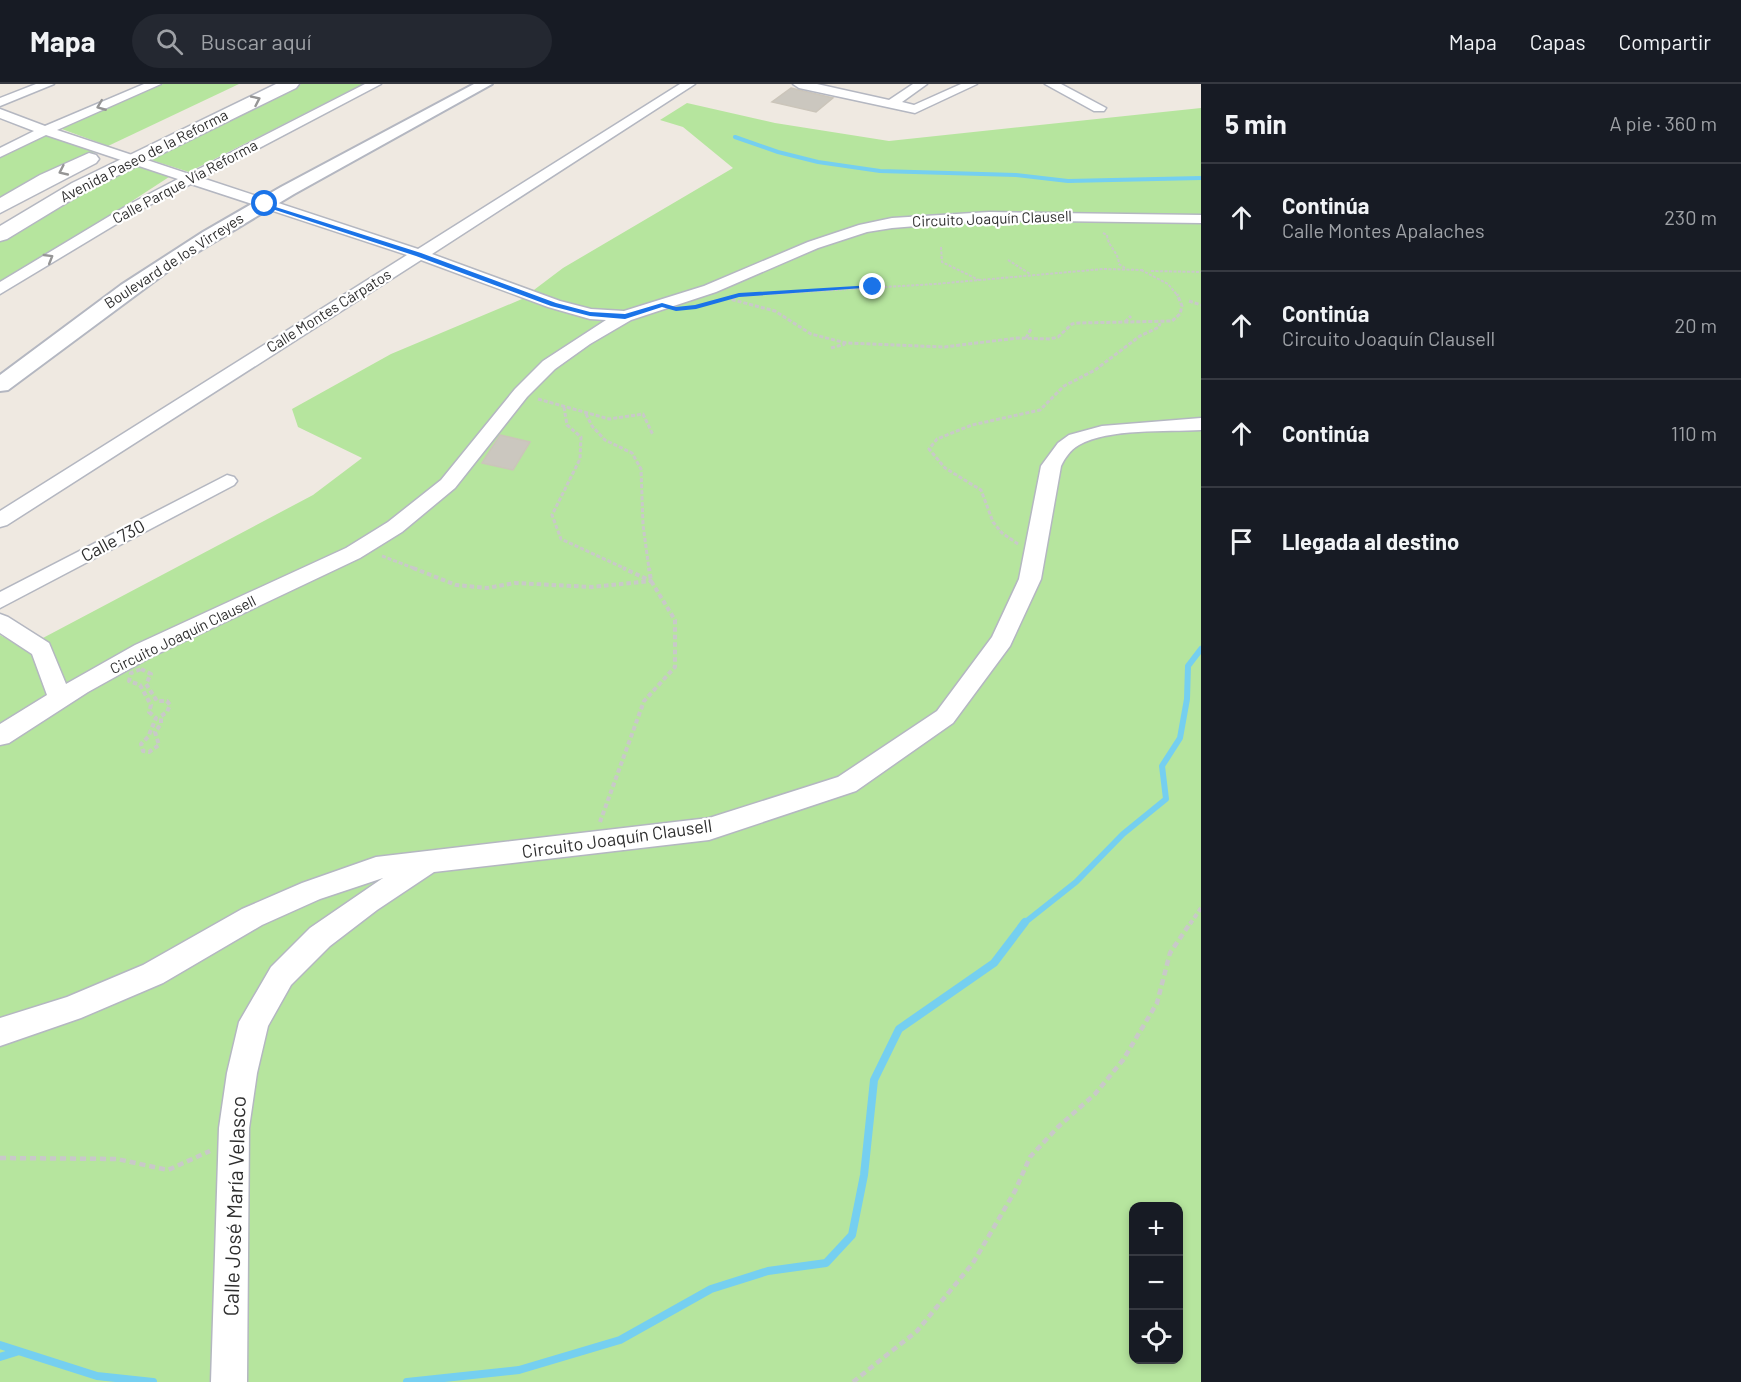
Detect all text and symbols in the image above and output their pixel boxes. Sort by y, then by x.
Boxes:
search box [132,14,552,68]
text: Mapa [30,24,96,58]
icon: search [153,25,186,58]
text: Buscar aquí [201,28,311,54]
text: Mapa [1449,29,1497,54]
text: Capas [1530,29,1586,54]
text: Compartir [1619,29,1711,54]
one-way arrow [250,96,261,108]
one-way arrow [96,99,107,111]
street label: Avenida Paseo de la Reforma [57,105,230,205]
text: 5 min [1225,108,1287,139]
text: A pie · 360 m [1609,111,1717,135]
street label: Calle Parque Vía Reforma [109,135,260,227]
one-way arrow [58,164,69,176]
route start [251,190,277,216]
text: Continúa [1282,192,1369,218]
icon: ahead [1225,201,1258,234]
text: 230 m [1664,205,1717,229]
street label: Circuito Joaquín Clausell [912,206,1072,230]
street label: Boulevard de los Virreyes [101,208,246,312]
text: Calle Montes Apalaches [1282,218,1485,242]
one-way arrow [43,254,53,266]
street label: Calle Montes Cárpatos [263,265,394,356]
route end [859,273,885,299]
text: Continúa [1282,300,1369,326]
icon: ahead [1225,309,1258,342]
text: 20 m [1674,313,1717,337]
text: Circuito Joaquín Clausell [1282,326,1495,350]
icon: ahead [1225,417,1258,450]
text: Continúa [1282,420,1369,446]
text: 110 m [1671,421,1717,445]
street label: Calle 730 [77,514,148,566]
icon: arrive [1225,525,1258,558]
text: Llegada al destino [1282,528,1459,554]
street label: Circuito Joaquín Clausell [107,591,258,677]
street label: Circuito Joaquín Clausell [520,814,713,862]
street label: Calle José María Velasco [217,1095,250,1317]
map controls [1129,1202,1183,1364]
button: + [1129,1202,1183,1256]
button: − [1129,1256,1183,1310]
button: locate [1129,1310,1183,1364]

